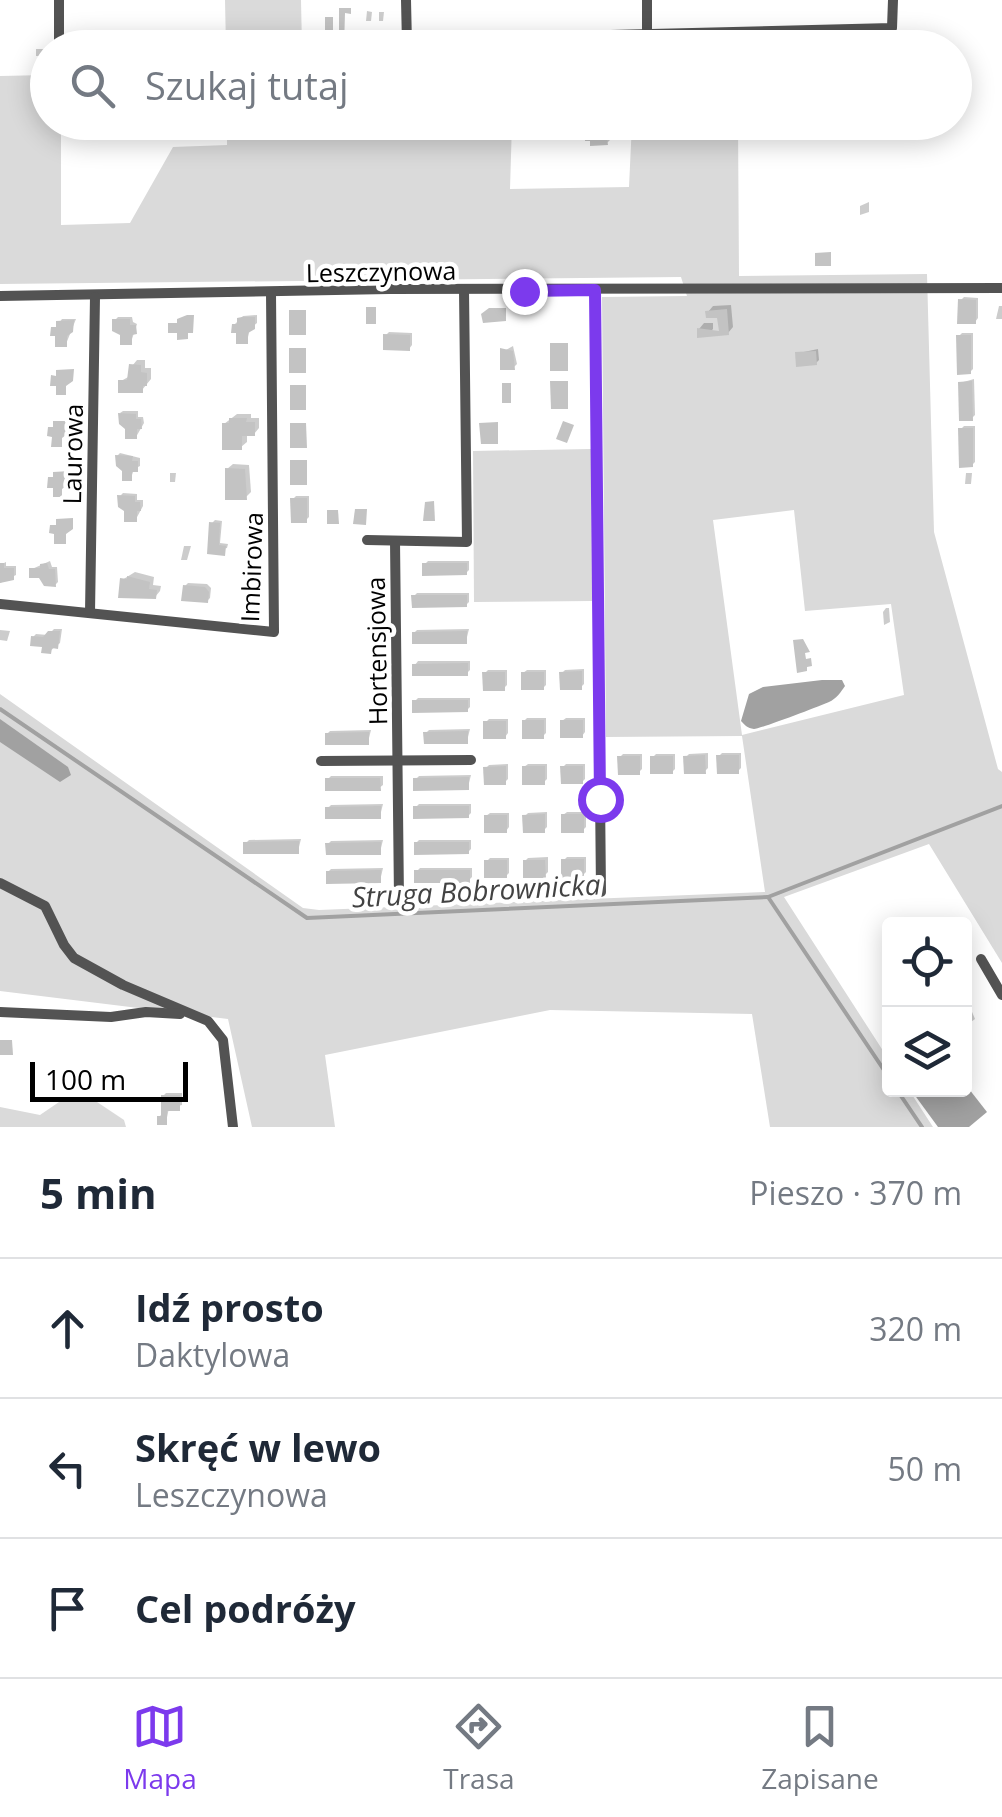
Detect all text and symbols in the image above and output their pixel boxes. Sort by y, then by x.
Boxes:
search box [30,30,972,140]
icon: search [65,58,120,113]
text: Szukaj tutaj [145,59,349,111]
street label: Leszczynowa [305,253,457,289]
route end [502,269,548,315]
street label: Laurowa [54,403,90,505]
street label: Imbirowa [232,511,270,623]
street label: Hortensjowa [358,576,394,726]
route start [578,777,624,823]
water label: Struga Bobrownicka [351,864,602,915]
map controls [882,917,972,1097]
button: locate [882,917,972,1007]
button: layers [882,1007,972,1097]
scale bar [30,1057,188,1102]
text: 100 m [45,1060,126,1098]
text: 5 min [40,1164,157,1221]
text: Pieszo · 370 m [749,1171,962,1214]
text: Idź prosto [135,1281,324,1333]
icon: ahead [40,1301,95,1356]
text: 320 m [869,1307,962,1350]
text: Daktylowa [135,1333,290,1376]
text: Skręć w lewo [135,1421,381,1473]
icon: left [40,1441,95,1496]
text: 50 m [887,1447,962,1490]
text: Leszczynowa [135,1473,328,1516]
icon: arrive [40,1581,95,1636]
text: Cel podróży [135,1582,356,1634]
tab: Mapa [123,1699,197,1797]
tab: Trasa [443,1699,515,1797]
tab: Zapisane [761,1699,879,1797]

